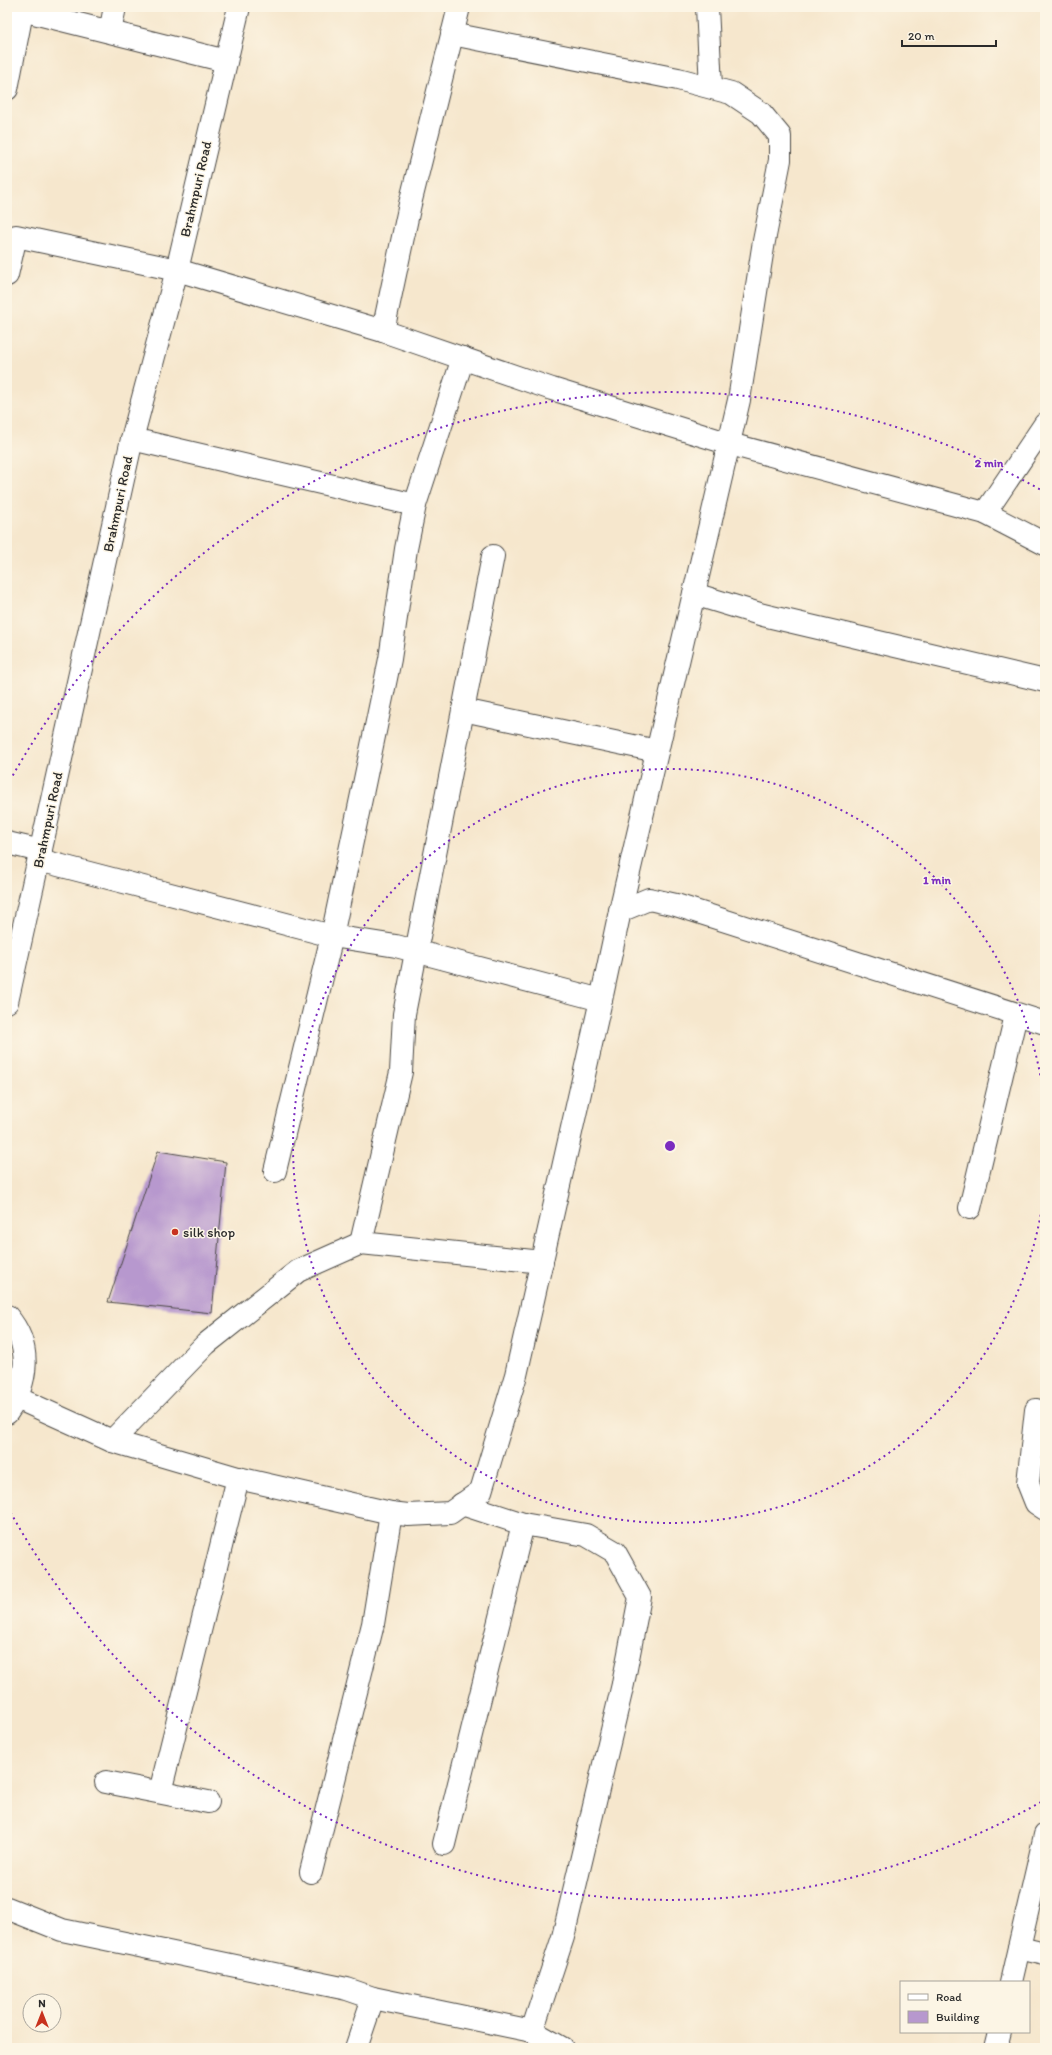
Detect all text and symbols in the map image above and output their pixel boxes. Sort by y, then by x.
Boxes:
scale bar [902,22,996,48]
text: 20 m [908,29,935,43]
street label: Brahmpuri Road [177,139,215,239]
street label: Brahmpuri Road [100,454,137,554]
text: 2 min [975,456,1004,470]
street label: Brahmpuri Road [30,770,67,870]
text: 1 min [923,873,952,887]
centre of rings [663,1139,677,1153]
place label: silk shop [183,1224,235,1241]
marker: silk shop [170,1227,180,1237]
legend [900,1981,1030,2033]
text: Road [936,1990,962,2004]
north arrow [22,1993,62,2033]
text: N [38,1997,46,2010]
text: Building [936,2010,980,2024]

